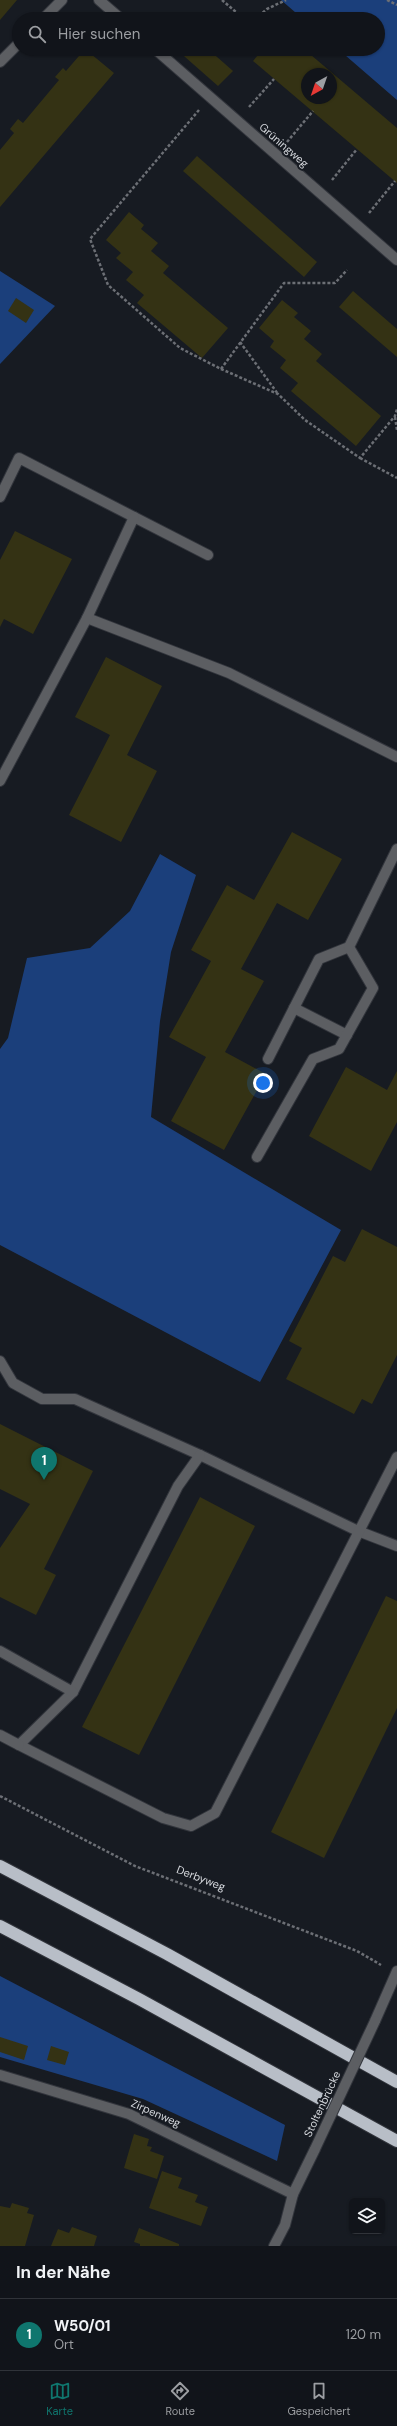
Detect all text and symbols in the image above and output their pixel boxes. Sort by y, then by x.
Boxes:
search box [12,12,385,56]
icon: search [26,23,48,45]
text: Hier suchen [58,24,140,44]
north arrow [301,68,337,104]
street label: Grüningweg [257,120,311,170]
your location [253,1073,273,1093]
pin: 1 [31,1447,57,1480]
street label: Derbyweg [175,1862,227,1894]
street label: Stoltenbrücke [301,2069,343,2139]
street label: Zirpenweg [129,2096,183,2130]
map controls [349,2198,385,2234]
button: layers [349,2198,385,2234]
text: In der Nähe [16,2261,111,2283]
text: W50/01 [54,2316,110,2336]
text: 1 [27,2326,31,2343]
text: 120 m [346,2326,381,2343]
text: Ort [54,2336,74,2353]
tab: Karte [46,2380,73,2418]
tab: Route [166,2380,195,2418]
tab: Gespeichert [288,2380,351,2418]

